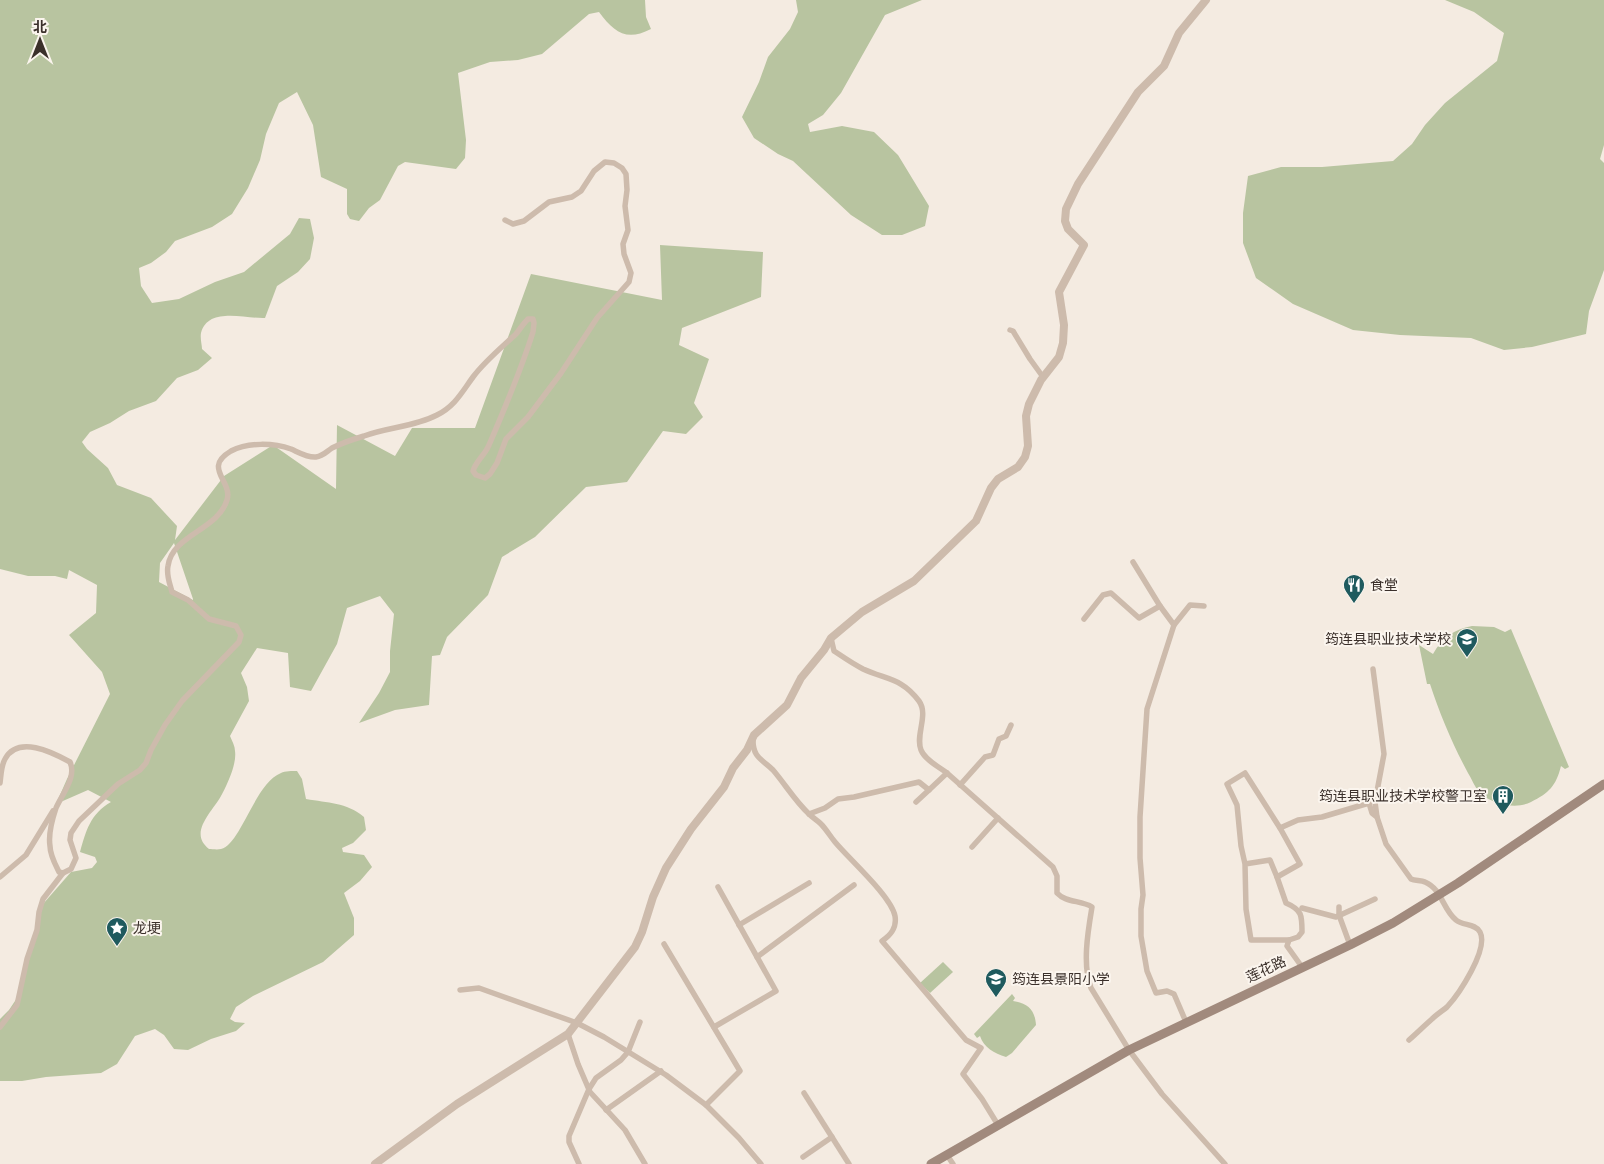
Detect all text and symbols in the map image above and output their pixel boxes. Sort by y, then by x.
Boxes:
north arrow [15,15,65,65]
text: 北 [33,18,47,36]
restaurant icon: 食堂 [1342,573,1366,604]
place label: 食堂 [1370,576,1398,594]
school or university icon: 筠连县职业技术学校 [1455,627,1479,658]
place label: 筠连县职业技术学校 [1325,630,1451,648]
building icon: 筠连县职业技术学校警卫室 [1491,784,1515,815]
place label: 筠连县职业技术学校警卫室 [1319,787,1487,805]
place icon: 龙埂 [105,916,129,947]
place label: 龙埂 [133,919,161,937]
street label: 莲花路 [1243,952,1289,986]
school or university icon: 筠连县景阳小学 [984,967,1008,998]
place label: 筠连县景阳小学 [1012,970,1110,988]

